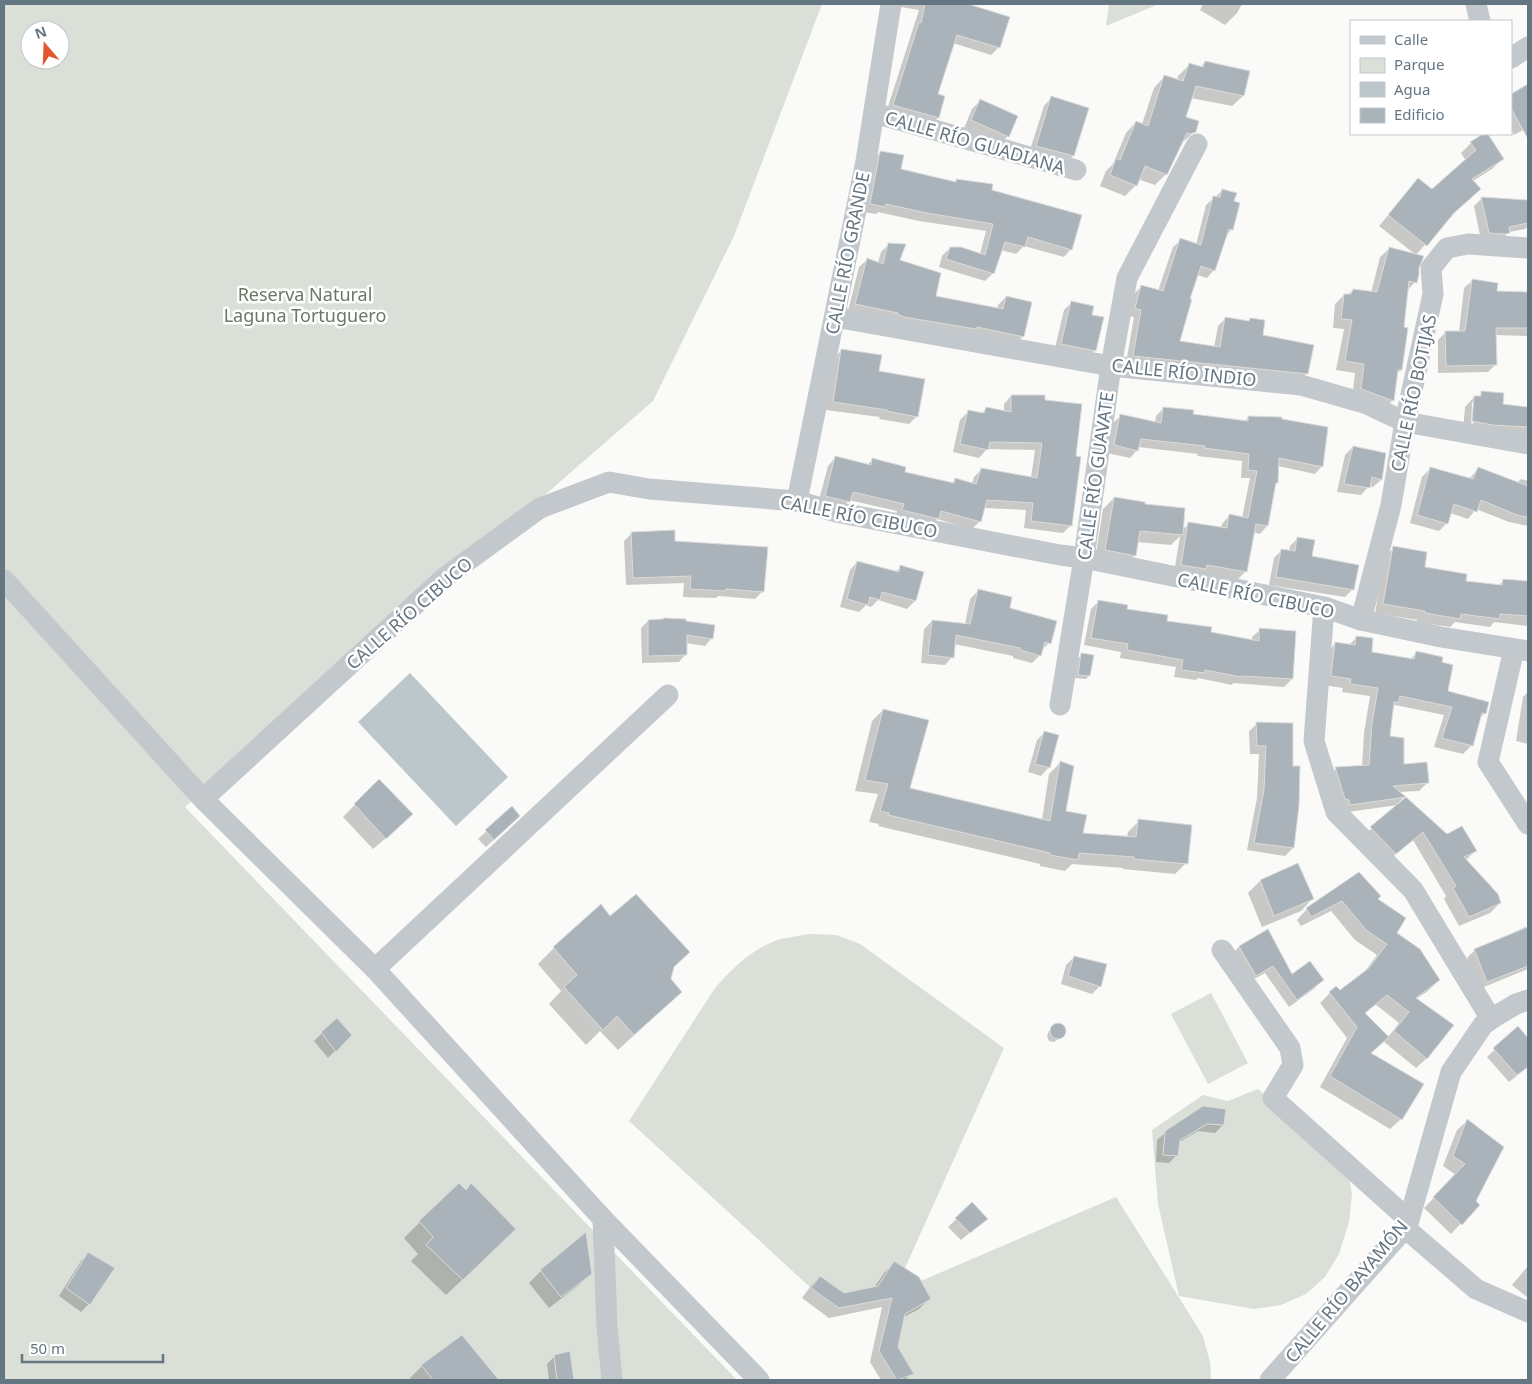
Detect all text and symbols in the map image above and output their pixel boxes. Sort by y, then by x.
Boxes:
north arrow [20,20,70,70]
legend [1350,20,1512,135]
text: N [32,21,49,43]
text: Calle [1394,29,1428,49]
text: Parque [1394,54,1444,74]
text: Agua [1394,79,1431,99]
text: Edificio [1394,104,1445,124]
street label: CALLE RÍO GUADIANA [882,105,1068,179]
street label: CALLE RÍO GRANDE [819,170,875,336]
park label: Reserva Natural Laguna Tortuguero [224,282,386,327]
street label: CALLE RÍO BOTIJAS [1385,312,1441,474]
street label: CALLE RÍO INDIO [1110,352,1258,392]
street label: CALLE RÍO GUAVATE [1071,390,1119,562]
street label: CALLE RÍO CIBUCO [778,489,940,543]
street label: CALLE RÍO CIBUCO [341,551,477,675]
street label: CALLE RÍO CIBUCO [1175,567,1337,623]
street label: CALLE RÍO BAYAMÓN [1279,1215,1413,1367]
scale bar [22,1332,164,1364]
text: 50 m [30,1338,65,1358]

